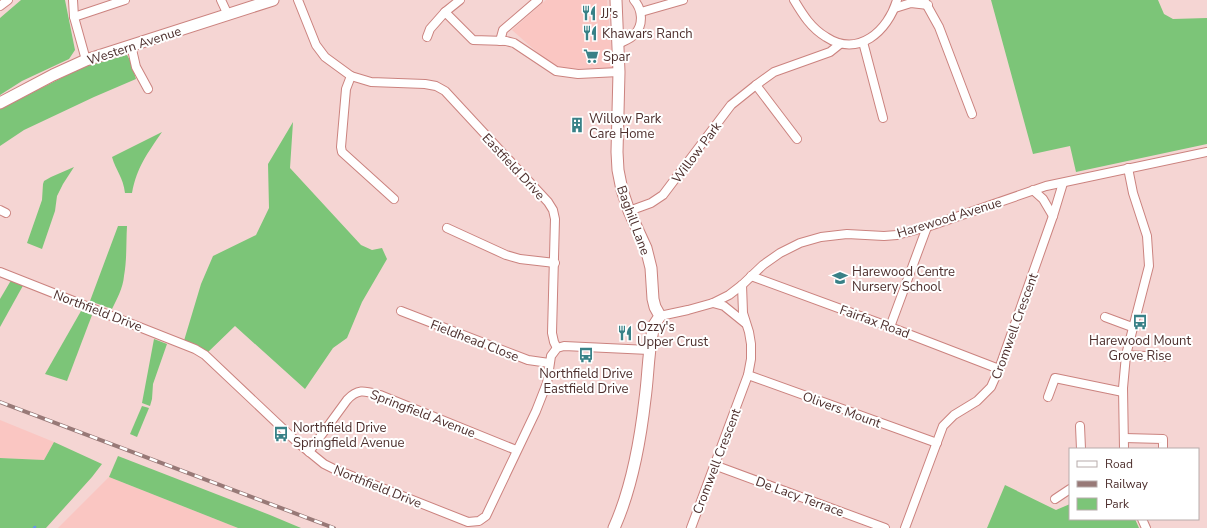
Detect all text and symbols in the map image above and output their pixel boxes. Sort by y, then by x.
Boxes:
restaurant icon: JJ's [580,4,598,22]
place label: JJ's [600,5,618,23]
street label: Western Avenue [85,22,184,70]
restaurant icon: Khawars Ranch [581,24,599,42]
place label: Khawars Ranch [602,25,693,43]
supermarket icon: Spar [582,47,600,65]
place label: Spar [603,48,630,66]
place label: Willow Park Care Home [589,110,662,143]
building icon: Willow Park Care Home [568,116,586,134]
street label: Willow Park [668,118,726,187]
street label: Eastfield Drive [478,130,549,204]
street label: Baghill Lane [612,183,654,258]
street label: Harewood Avenue [895,193,1004,242]
place label: Harewood Centre Nursery School [852,263,955,296]
school or university icon: Harewood Centre Nursery School [831,269,849,287]
street label: Cromwell Crescent [987,270,1043,382]
street label: Northfield Drive [51,286,145,336]
street label: Fairfax Road [837,301,912,343]
bus stop icon: Harewood Mount Grove Rise [1131,313,1149,331]
street label: Fieldhead Close [428,316,522,366]
place label: Ozzy's Upper Crust [637,318,708,351]
restaurant icon: Ozzy's Upper Crust [616,324,634,342]
place label: Harewood Mount Grove Rise [1089,332,1191,365]
bus stop icon: Northfield Drive Eastfield Drive [577,346,595,364]
place label: Northfield Drive Eastfield Drive [539,365,633,398]
street label: Springfield Avenue [367,386,478,442]
street label: Olivers Mount [800,387,884,433]
street label: Cromwell Crescent [689,406,745,517]
place label: Northfield Drive Springfield Avenue [293,419,404,452]
bus stop icon: Northfield Drive Springfield Avenue [272,425,290,443]
legend [1069,448,1199,520]
text: Road [1105,456,1133,472]
street label: Northfield Drive [331,461,424,513]
street label: De Lacy Terrace [753,473,846,521]
text: Railway [1105,476,1149,492]
text: Park [1105,496,1130,512]

